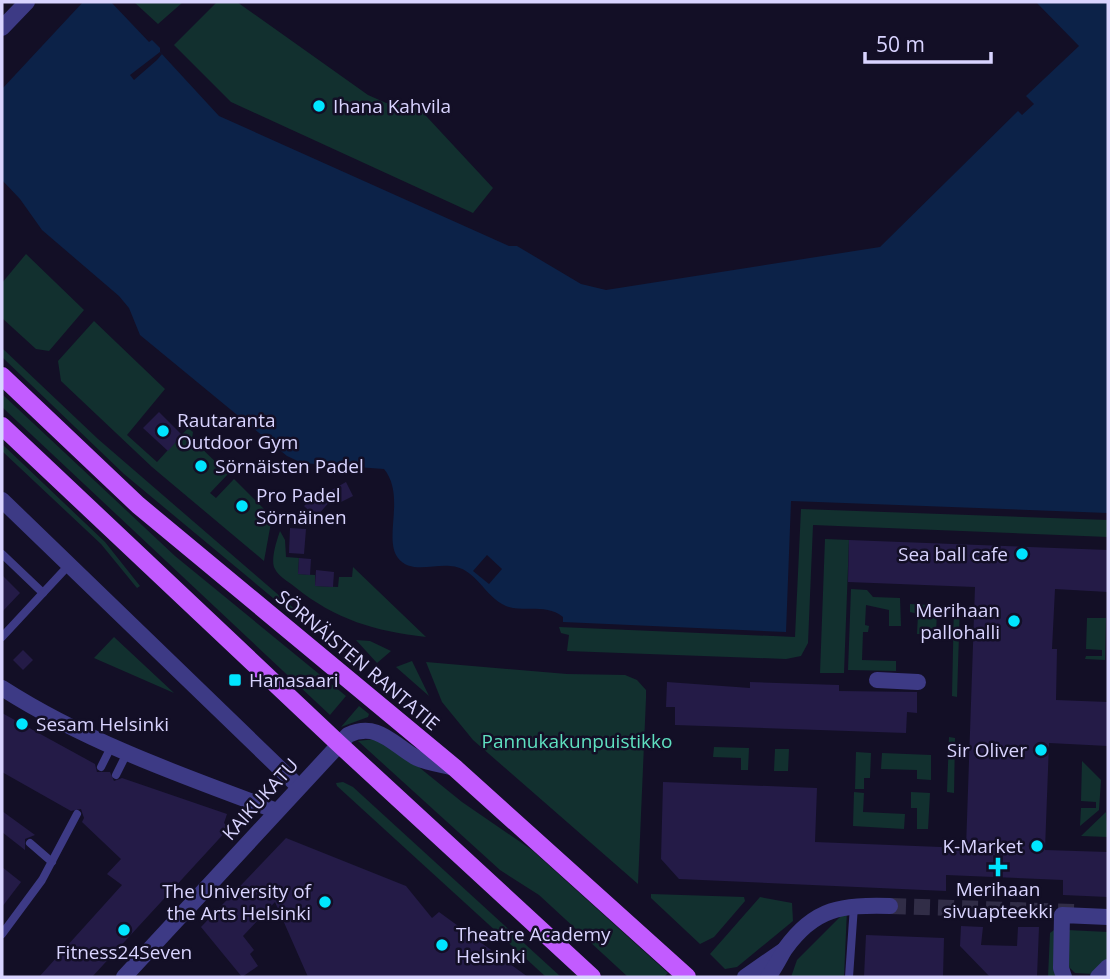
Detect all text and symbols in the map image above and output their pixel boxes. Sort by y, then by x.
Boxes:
scale bar [865,21,991,65]
text: 50 m [876,30,925,58]
place label: Ihana Kahvila [333,93,451,119]
marker: Ihana Kahvila [311,98,327,114]
place label: Rautaranta Outdoor Gym [177,407,298,455]
marker: Rautaranta Outdoor Gym [155,423,171,439]
place label: Sörnäisten Padel [215,453,364,479]
marker: Sörnäisten Padel [193,458,209,474]
place label: Pro Padel Sörnäinen [256,482,347,530]
marker: Pro Padel Sörnäinen [234,498,250,514]
place label: Sea ball cafe [898,541,1008,567]
marker: Sea ball cafe [1014,546,1030,562]
street label: SÖRNÄISTEN RANTATIE [271,584,445,736]
place label: Merihaan pallohalli [915,597,1000,645]
marker: Merihaan pallohalli [1006,613,1022,629]
place label: Hanasaari [249,667,339,693]
marker: Hanasaari [227,672,243,688]
place label: Sesam Helsinki [36,711,169,737]
marker: Sesam Helsinki [14,716,30,732]
park label: Pannukakunpuistikko [482,728,672,754]
place label: Sir Oliver [947,737,1027,763]
marker: Sir Oliver [1033,742,1049,758]
street label: KAIKUKATU [216,752,304,846]
place label: K-Market [942,833,1023,859]
marker: K-Market [1029,838,1045,854]
marker: Merihaan sivuapteekki [990,859,1006,875]
place label: Merihaan sivuapteekki [943,876,1053,924]
place label: The University of the Arts Helsinki [162,878,313,926]
marker: The University of the Arts Helsinki [317,894,333,910]
place label: Theatre Academy Helsinki [456,921,611,969]
marker: Fitness24Seven [116,922,132,938]
marker: Theatre Academy Helsinki [434,937,450,953]
place label: Fitness24Seven [56,939,192,965]

